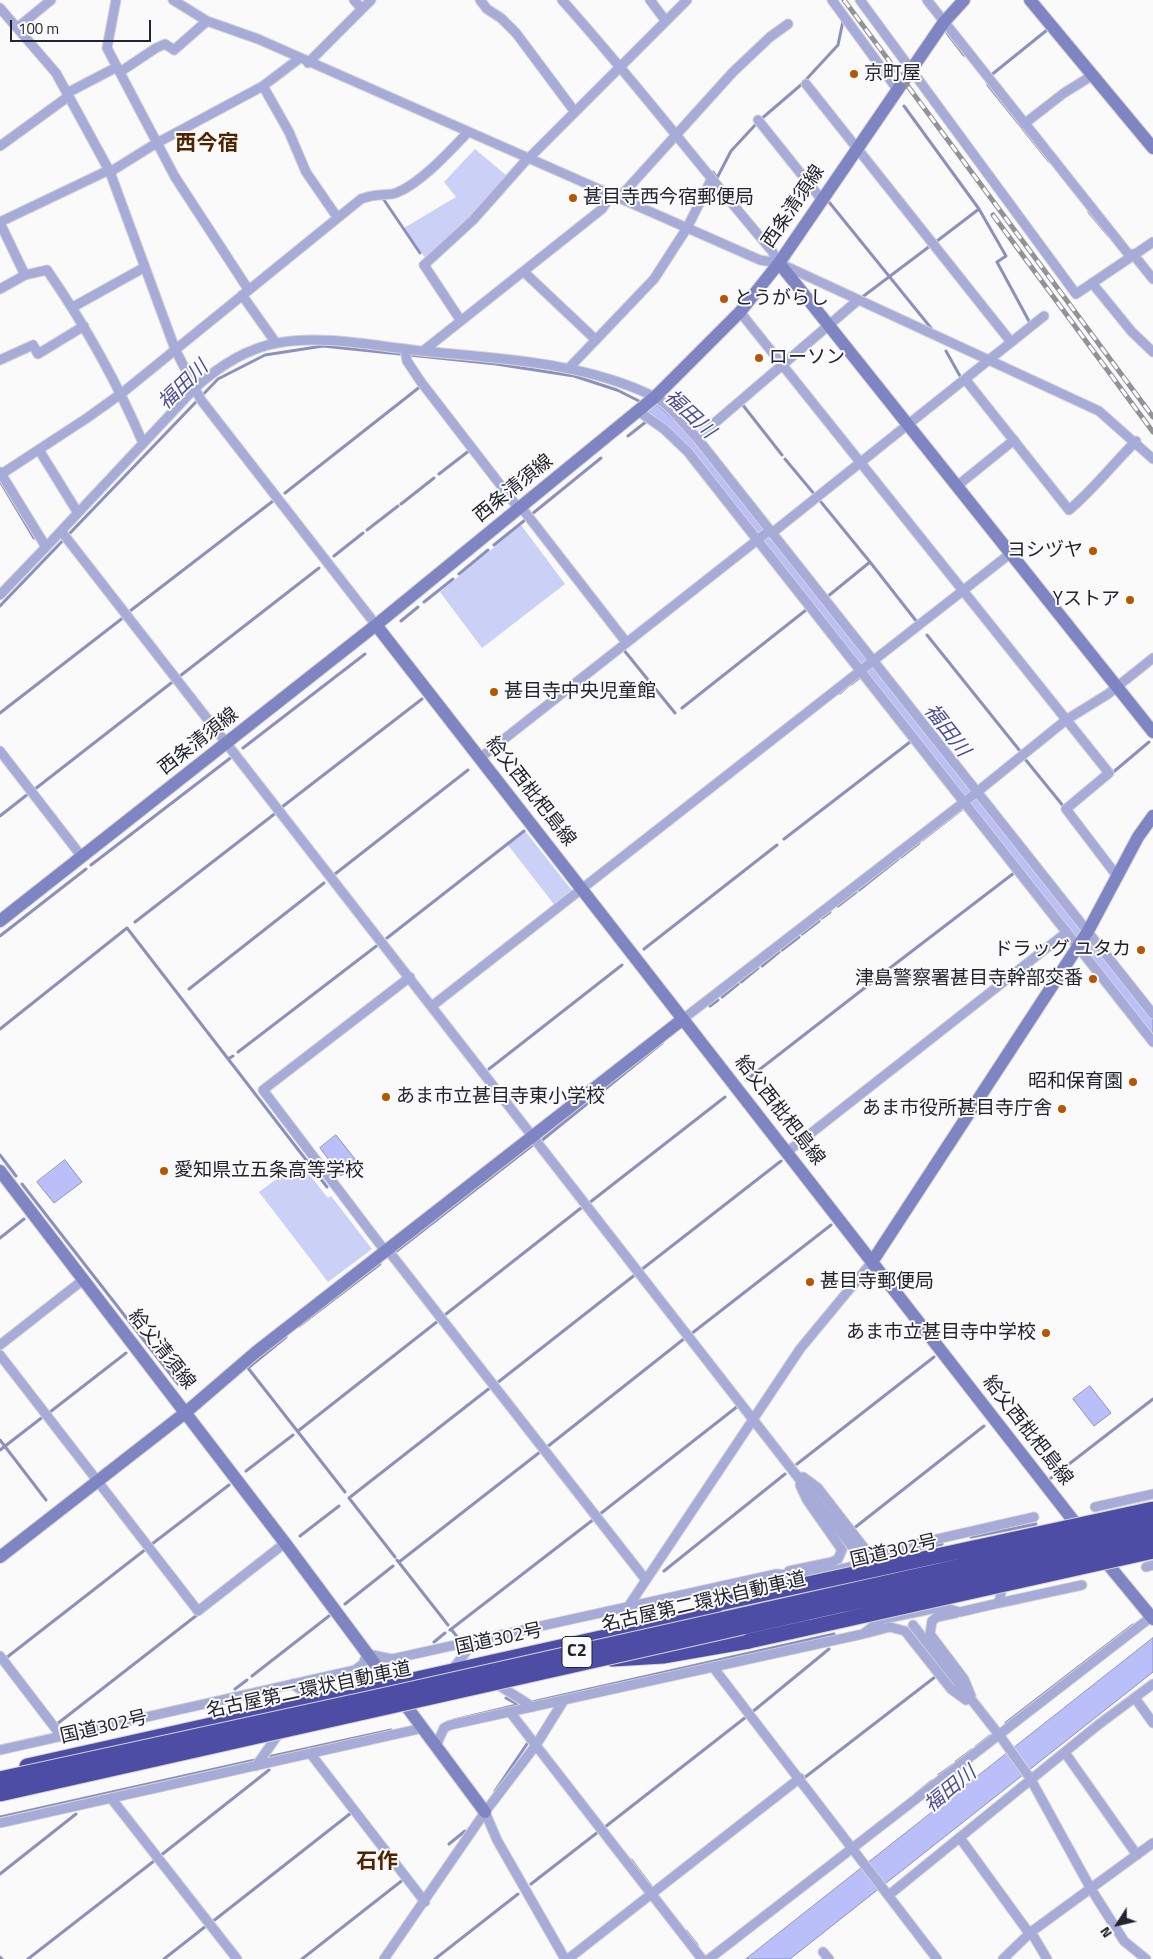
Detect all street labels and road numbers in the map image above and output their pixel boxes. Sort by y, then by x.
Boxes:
street label: 西条清須線 [758,161,830,253]
street label: 西条清須線 [470,450,558,528]
street label: 西条清須線 [155,704,243,780]
street label: 給父西枇杷島線 [480,733,580,851]
street label: 給父西枇杷島線 [729,1052,829,1170]
street label: 給父清須線 [123,1306,199,1394]
street label: 給父西枇杷島線 [977,1372,1077,1490]
street label: 国道302号 [848,1531,940,1573]
street label: 名古屋第二環状自動車道 [600,1568,808,1638]
street label: 国道302号 [453,1620,545,1660]
road number: C2 [562,1636,592,1668]
street label: 名古屋第二環状自動車道 [204,1658,414,1724]
street label: 国道302号 [58,1707,150,1749]

